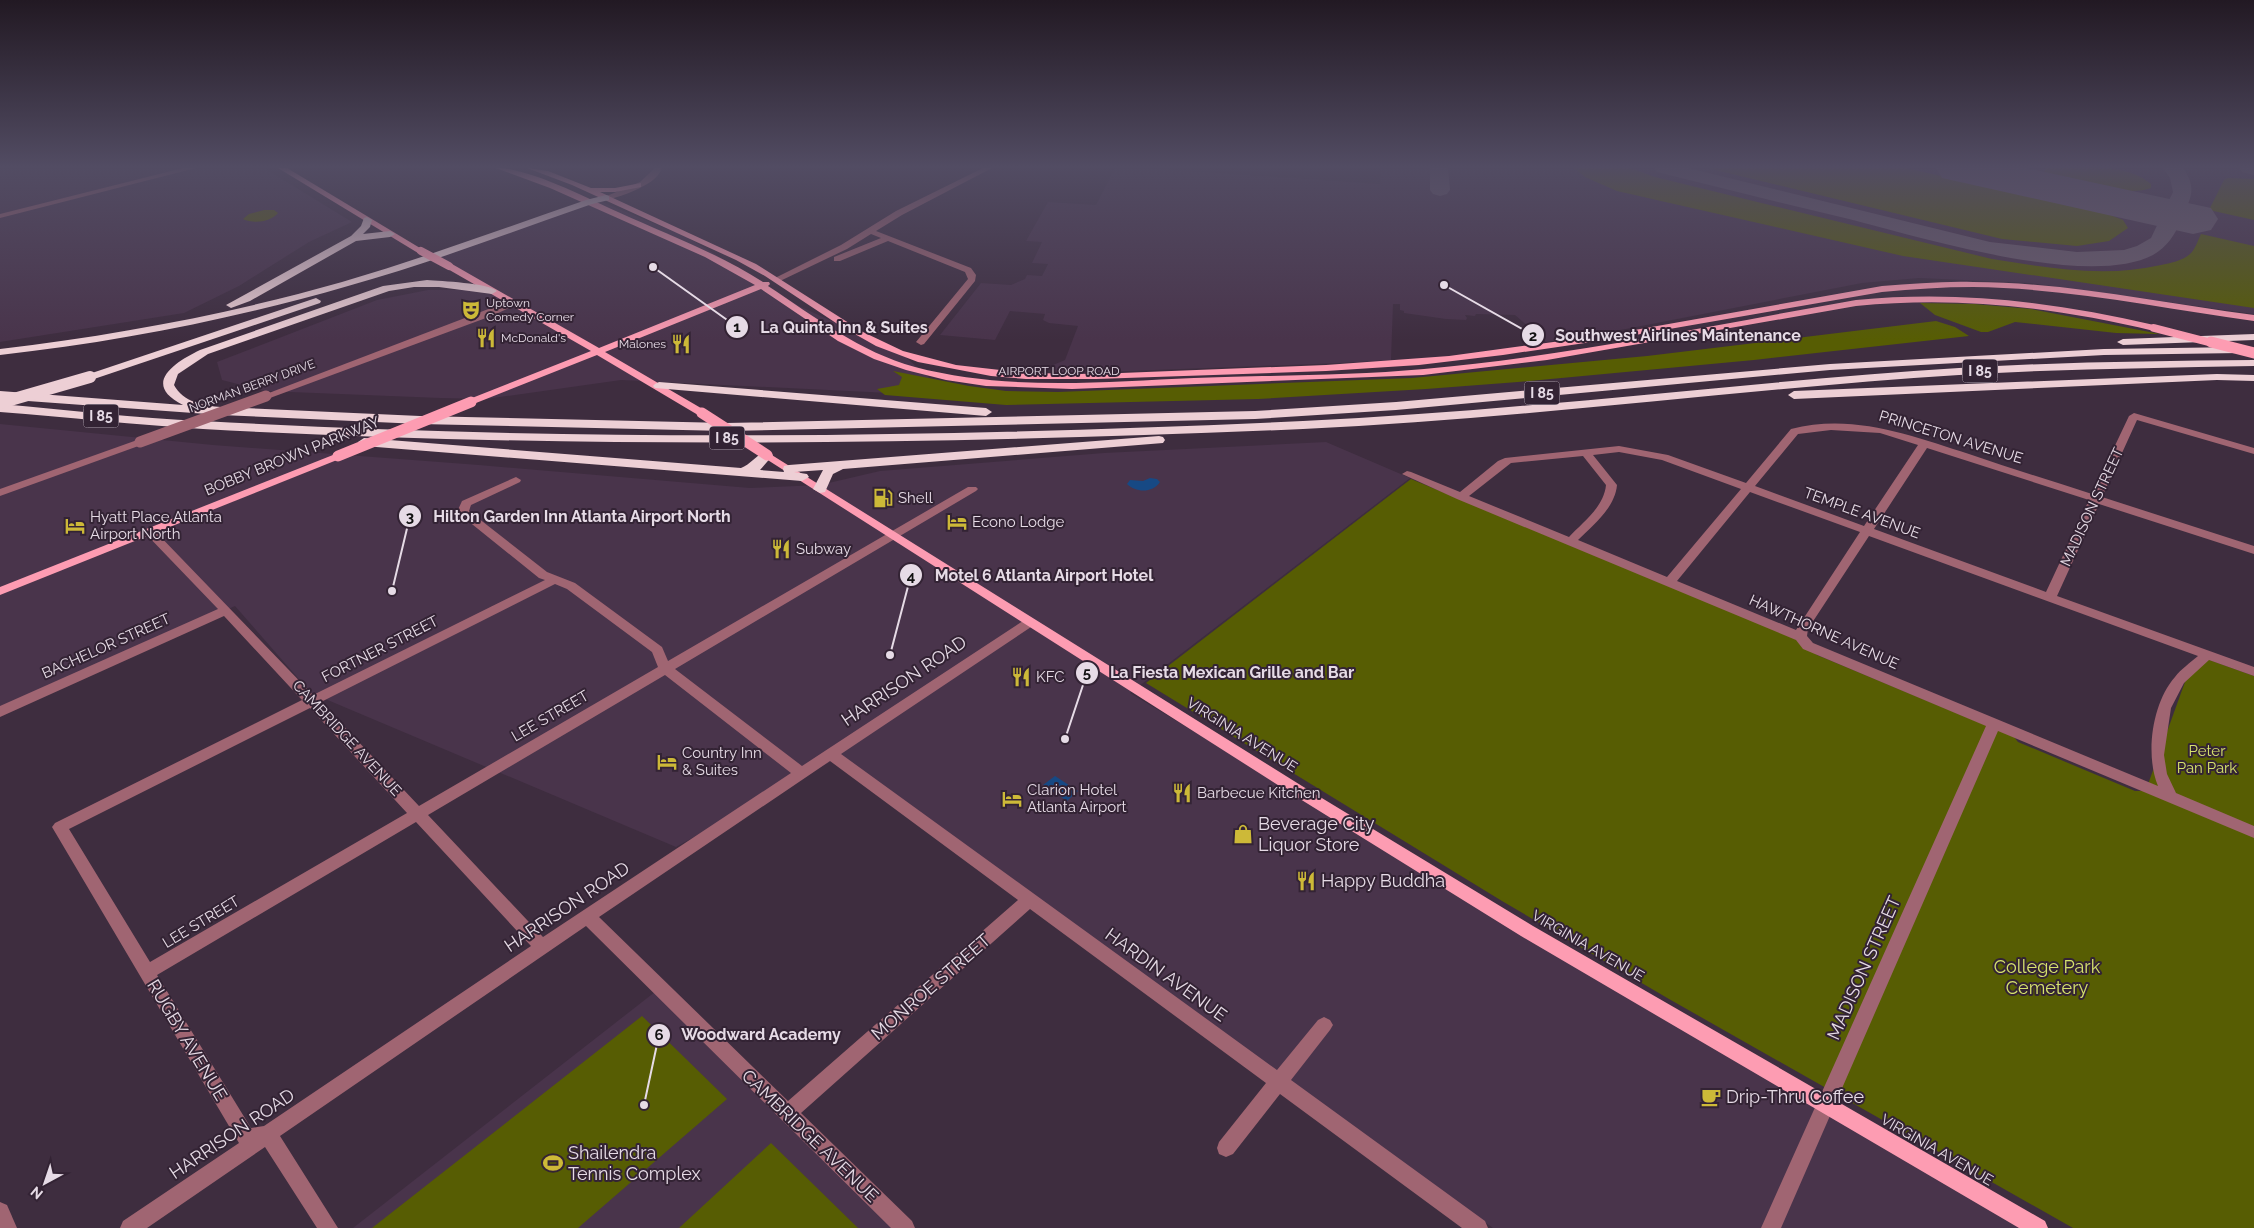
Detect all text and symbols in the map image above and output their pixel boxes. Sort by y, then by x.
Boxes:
place label: Uptown Comedy Corner [486,296,575,324]
theatre icon: Uptown Comedy Corner [460,299,482,321]
callout: La Quinta Inn & Suites [725,312,937,343]
text: 1 [733,318,741,336]
text: La Quinta Inn & Suites [760,318,928,337]
callout: Southwest Airlines Maintenance [1520,320,1811,351]
text: Southwest Airlines Maintenance [1555,326,1801,345]
restaurant icon: McDonald's [475,327,497,349]
text: 2 [1529,327,1537,345]
place label: McDonald's [501,331,566,345]
restaurant icon: Malones [670,333,692,355]
place label: Malones [619,337,666,351]
street label: NORMAN BERRY DRIVE [187,357,317,415]
road number: I 85 [1962,360,1998,382]
street label: AIRPORT LOOP ROAD [998,364,1120,378]
road number: I 85 [1524,382,1560,404]
road number: I 85 [84,404,118,428]
street label: PRINCETON AVENUE [1877,407,2025,467]
street label: BOBBY BROWN PARKWAY [202,412,382,499]
road number: I 85 [710,426,744,449]
street label: MADISON STREET [2057,445,2127,569]
street label: TEMPLE AVENUE [1801,484,1923,542]
fuel station icon: Shell [872,487,894,509]
place label: Shell [898,489,934,507]
callout: Hilton Garden Inn Atlanta Airport North [398,501,741,532]
text: Hilton Garden Inn Atlanta Airport North [433,507,731,526]
place label: Hyatt Place Atlanta Airport North [90,508,222,543]
text: 3 [406,508,414,526]
hotel icon: Econo Lodge [946,511,968,533]
place label: Econo Lodge [972,513,1065,531]
hotel icon: Hyatt Place Atlanta Airport North [64,515,86,537]
restaurant icon: Subway [770,538,792,560]
place label: Subway [796,540,851,558]
callout: Motel 6 Atlanta Airport Hotel [899,560,1164,591]
text: Motel 6 Atlanta Airport Hotel [935,566,1154,585]
text: 4 [907,567,916,585]
street label: HAWTHORNE AVENUE [1746,591,1902,673]
street label: BACHELOR STREET [39,610,173,682]
street label: FORTNER STREET [319,612,441,686]
street label: HARRISON ROAD [837,631,970,730]
callout: La Fiesta Mexican Grille and Bar [1075,657,1364,688]
text: La Fiesta Mexican Grille and Bar [1110,663,1354,682]
text: 5 [1083,664,1091,682]
restaurant icon: KFC [1010,666,1032,688]
place label: KFC [1036,668,1065,686]
street label: CAMBRIDGE AVENUE [289,676,405,800]
street label: LEE STREET [508,687,592,745]
street label: VIRGINIA AVENUE [1183,694,1301,776]
park label: Peter Pan Park [2177,742,2237,777]
place label: Country Inn & Suites [682,744,762,779]
hotel icon: Country Inn & Suites [656,751,678,773]
place label: Clarion Hotel Atlanta Airport [1027,781,1126,816]
restaurant icon: Barbecue Kitchen [1171,782,1193,804]
place label: Barbecue Kitchen [1197,784,1321,802]
hotel icon: Clarion Hotel Atlanta Airport [1001,788,1023,810]
place label: Beverage City Liquor Store [1258,813,1375,855]
shop icon: Beverage City Liquor Store [1232,823,1254,845]
street label: HARRISON ROAD [500,857,633,956]
restaurant icon: Happy Buddha [1295,870,1317,892]
place label: Happy Buddha [1321,870,1445,891]
street label: LEE STREET [159,892,243,952]
street label: MADISON STREET [1822,893,1905,1043]
street label: VIRGINIA AVENUE [1528,906,1648,986]
street label: HARDIN AVENUE [1101,923,1231,1026]
street label: MONROE STREET [867,929,994,1044]
park label: College Park Cemetery [1994,956,2101,998]
street label: RUGBY AVENUE [143,975,232,1104]
callout: Woodward Academy [646,1019,851,1050]
text: Woodward Academy [681,1025,841,1044]
text: 6 [654,1026,664,1044]
street label: CAMBRIDGE AVENUE [738,1065,883,1206]
street label: HARRISON ROAD [165,1084,298,1183]
cafe icon: Drip-Thru Coffee [1700,1086,1722,1108]
place label: Drip-Thru Coffee [1726,1086,1864,1107]
street label: VIRGINIA AVENUE [1877,1110,1997,1190]
place label: Shailendra Tennis Complex [568,1142,701,1184]
sports icon: Shailendra Tennis Complex [542,1152,564,1174]
north arrow [20,1158,70,1208]
text: N [27,1183,46,1203]

